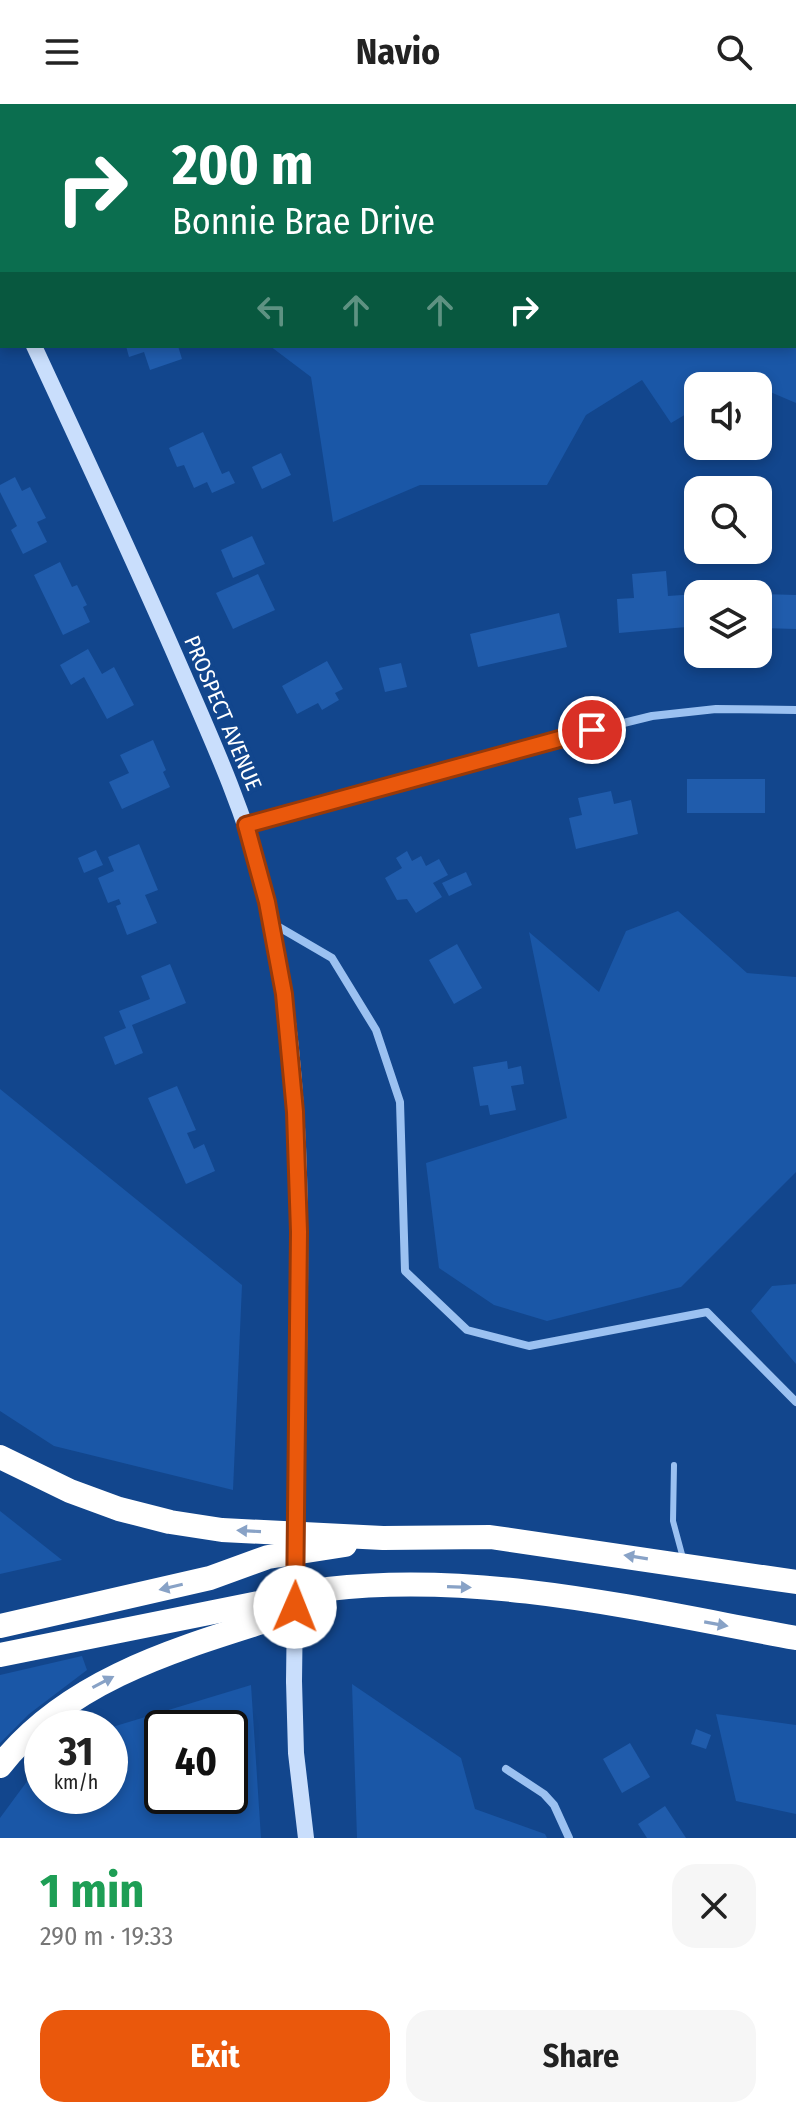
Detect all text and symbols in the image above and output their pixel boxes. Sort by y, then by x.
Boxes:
icon: menu [40,30,84,74]
text: Navio [356,30,440,74]
icon: search [712,30,756,74]
text: 200 m [172,132,313,199]
icon: right [40,136,144,240]
text: Bonnie Brae Drive [172,200,435,244]
icon: left [250,288,294,332]
icon: ahead [334,288,378,332]
icon: ahead [418,288,462,332]
icon: right [502,288,546,332]
map controls [684,372,772,668]
button: sound [684,372,772,460]
button: search [684,476,772,564]
button: layers [684,580,772,668]
street label: PROSPECT AVENUE [178,632,268,794]
pin [558,696,626,764]
icon: arrive [570,708,614,752]
one-way arrow [236,1525,261,1538]
one-way arrow [623,1550,648,1563]
position arrow [253,1565,337,1649]
one-way arrow [447,1580,472,1593]
one-way arrow [159,1581,184,1594]
one-way arrow [704,1618,729,1630]
one-way arrow [92,1676,115,1689]
speed limit sign: 40 [144,1710,248,1814]
text: 31 [58,1728,94,1776]
text: km/h [54,1770,98,1794]
text: 1 min [40,1862,145,1920]
button: close [672,1864,756,1948]
text: 290 m · 19:33 [40,1921,173,1952]
button: Exit [40,2010,390,2102]
button: Share [406,2010,756,2102]

